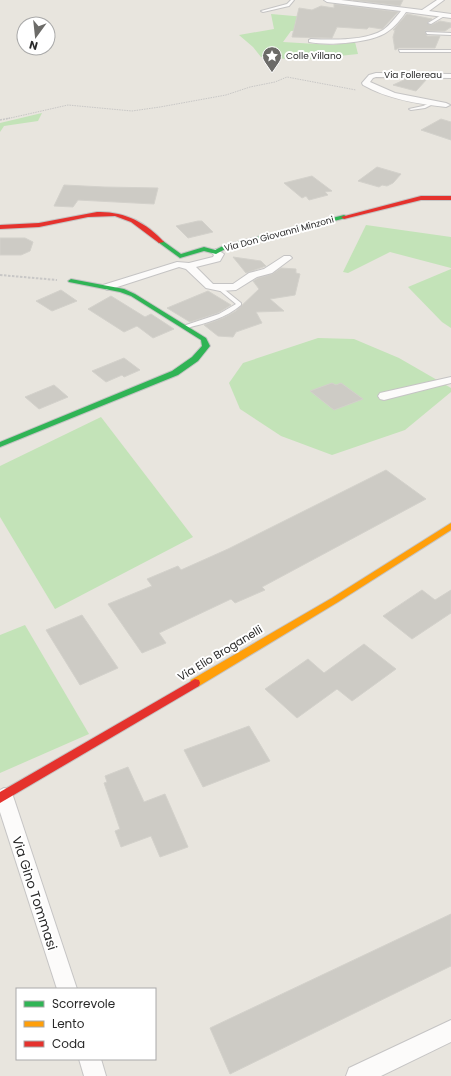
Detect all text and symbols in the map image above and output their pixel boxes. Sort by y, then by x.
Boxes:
north arrow [16,16,56,56]
text: N [27,37,39,54]
place icon: Colle Villano [261,45,283,73]
place label: Colle Villano [286,50,342,62]
street label: Via Follereau [384,69,442,81]
street label: Via Don Giovanni Minzoni [223,214,335,254]
street label: Via Elio Broganelli [175,621,266,685]
street label: Via Gino Tommasi [7,834,62,952]
legend [16,988,156,1060]
text: Scorrevole [52,995,115,1012]
text: Lento [52,1015,85,1032]
text: Coda [52,1035,85,1052]

